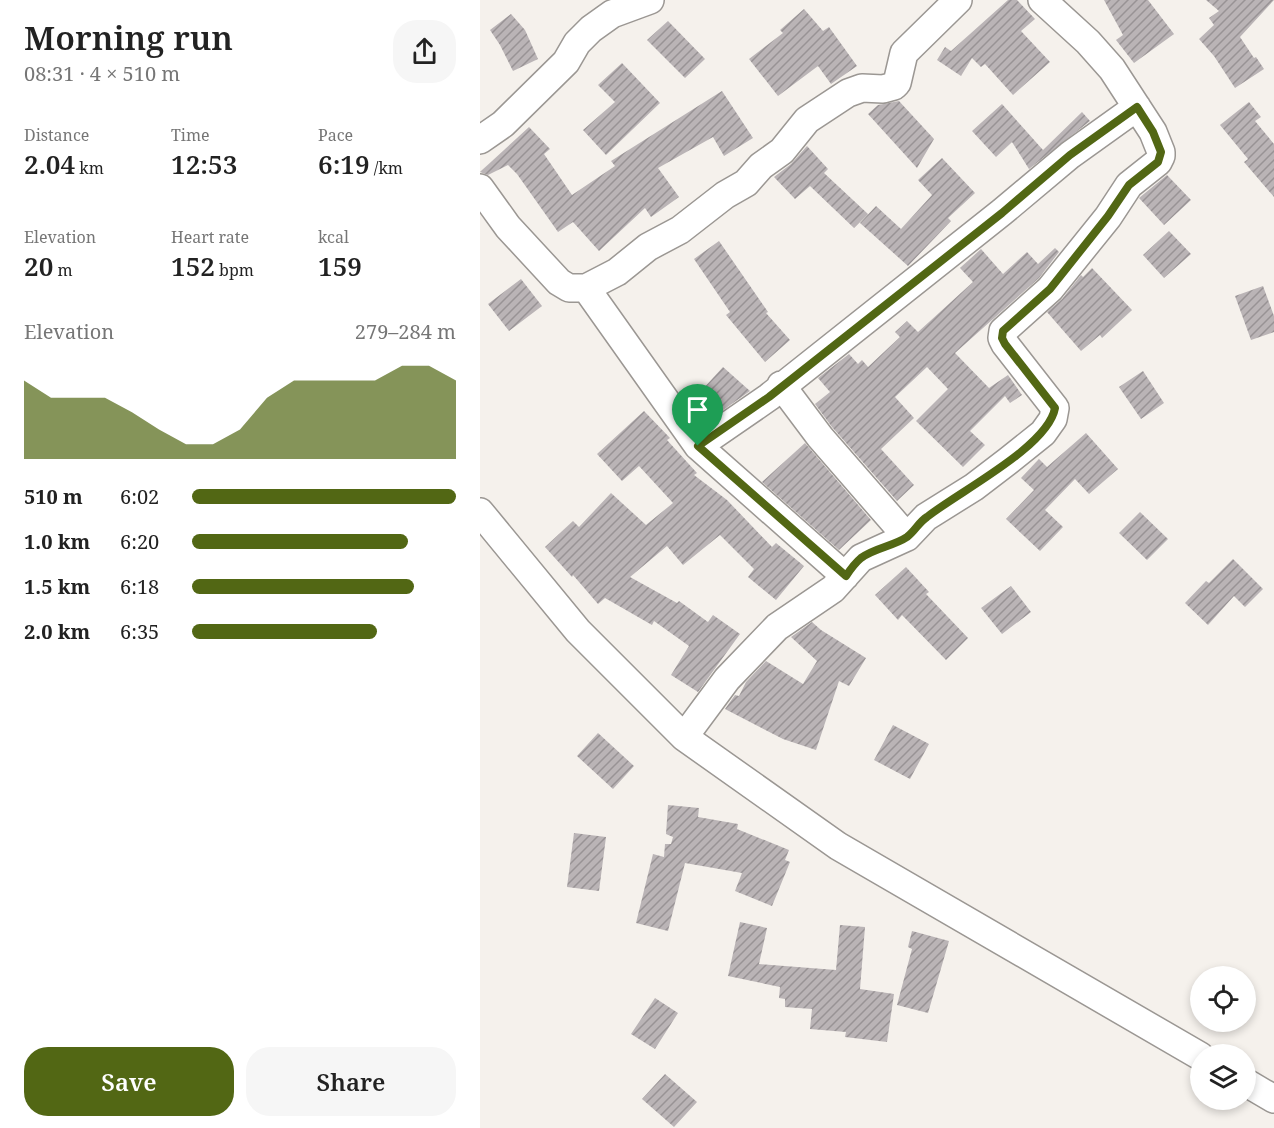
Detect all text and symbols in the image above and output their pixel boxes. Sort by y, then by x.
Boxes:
text: Morning run [24,15,233,60]
button: share [393,20,456,83]
text: 08:31 · 4 × 510 m [24,60,180,87]
text: Distance [24,124,89,146]
text: Time [171,124,210,146]
text: Pace [318,124,353,146]
text: 2.04 [24,146,75,182]
text: 12:53 [171,146,237,182]
text: 6:19 [318,146,370,182]
text: km [75,157,104,179]
text: /km [370,157,403,179]
text: Elevation [24,226,96,248]
text: Heart rate [171,226,249,248]
text: kcal [318,226,349,248]
text: 20 [24,248,53,284]
text: 152 [171,248,215,284]
text: 159 [318,248,362,284]
text: m [53,259,73,281]
text: bpm [215,259,254,281]
text: Elevation [24,318,114,345]
text: 279–284 m [355,318,456,345]
pin [672,384,723,446]
icon: arrive [681,393,714,426]
text: 510 m [24,483,83,510]
text: 6:02 [120,483,159,510]
text: 1.0 km [24,528,90,555]
text: 6:20 [120,528,159,555]
text: 1.5 km [24,573,90,600]
text: 6:18 [120,573,159,600]
text: 2.0 km [24,618,90,645]
text: 6:35 [120,618,159,645]
map controls [1190,966,1256,1110]
button: locate [1190,966,1256,1032]
button: layers [1190,1044,1256,1110]
button: Save [24,1047,234,1116]
button: Share [246,1047,456,1116]

